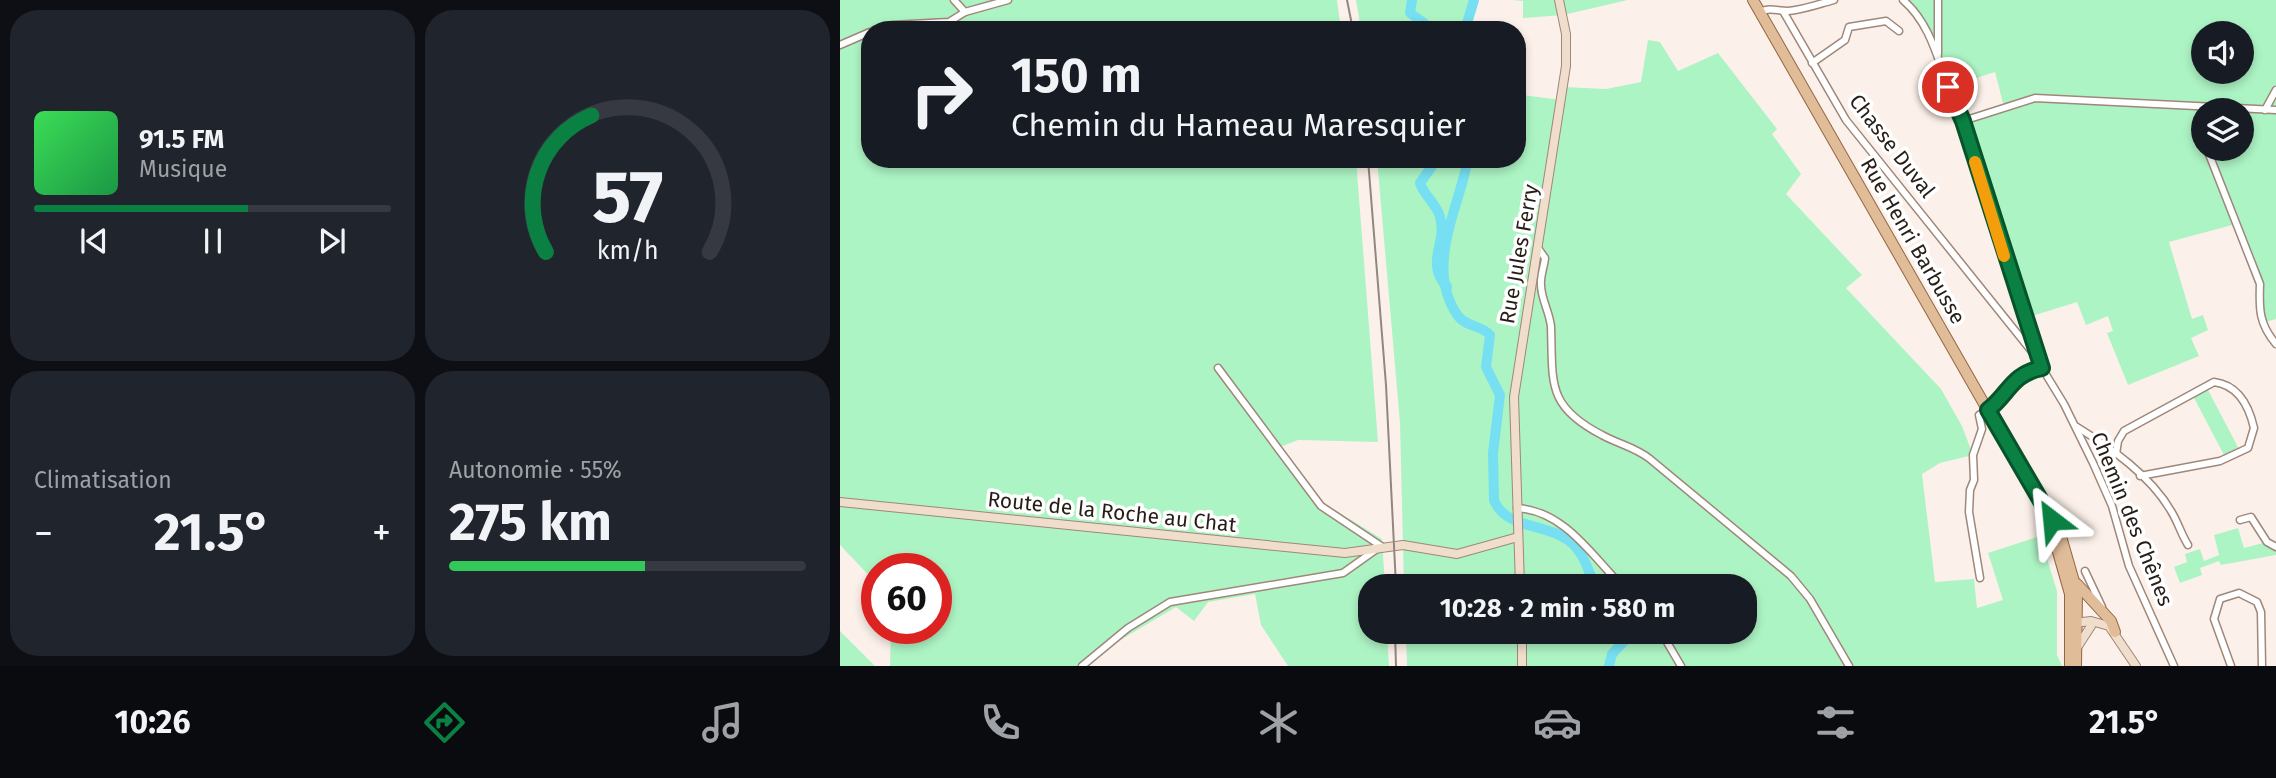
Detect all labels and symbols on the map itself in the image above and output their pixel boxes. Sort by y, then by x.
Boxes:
pin [1918,57,1978,117]
street label: Chasse Duval [1843,89,1941,203]
street label: Rue Henri Barbusse [1855,153,1971,329]
street label: Rue Jules Ferry [1494,182,1544,326]
street label: Chemin des Chênes [2085,428,2179,610]
position arrow [2015,483,2089,557]
street label: Route de la Roche au Chat [986,486,1238,538]
speed limit sign: 60 [861,553,952,644]

